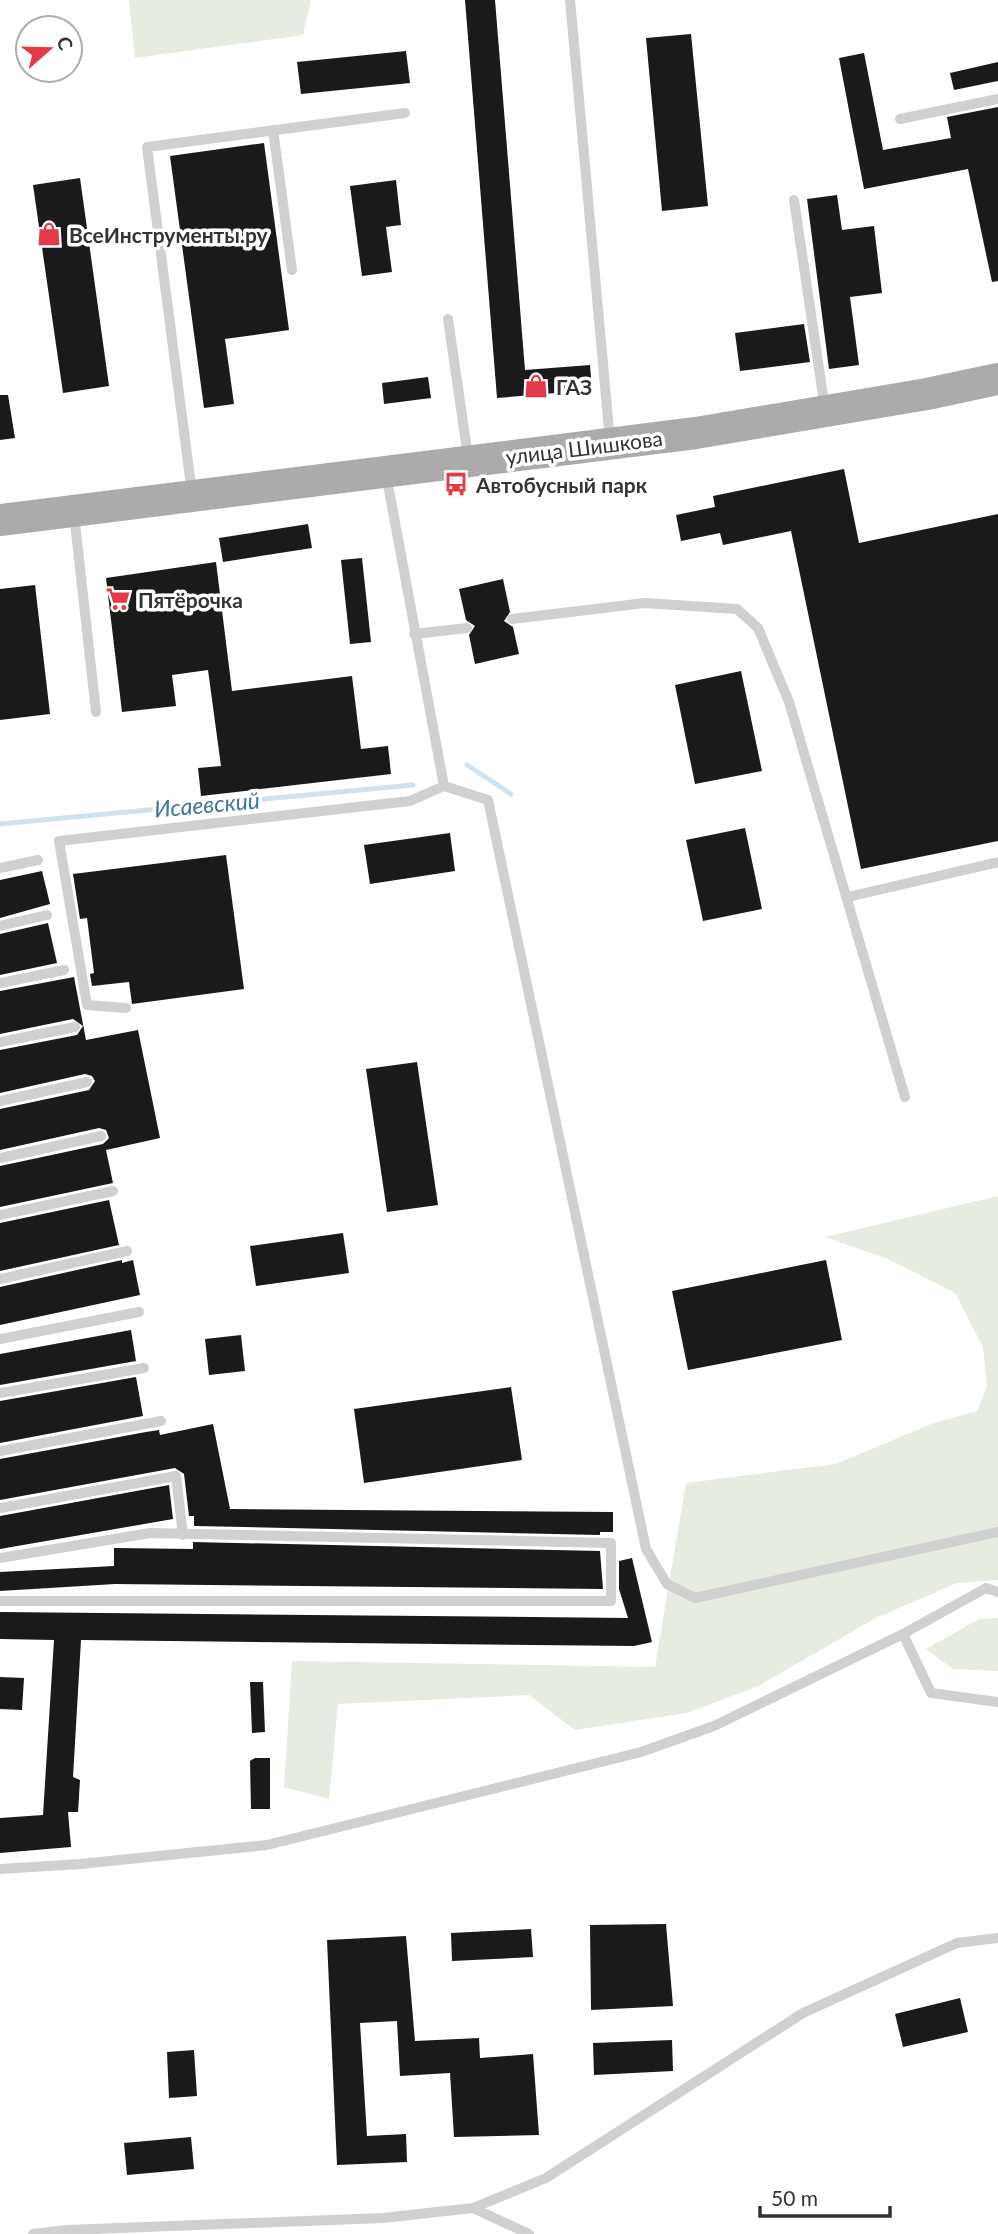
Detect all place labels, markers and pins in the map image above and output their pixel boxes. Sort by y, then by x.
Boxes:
shop icon: ВсеИнструменты.ру [35,220,63,248]
place label: ВсеИнструменты.ру [69,222,269,247]
shop icon: ГАЗ [522,372,550,400]
place label: ГАЗ [556,374,592,399]
bus stop icon: Автобусный парк [442,470,470,498]
place label: Автобусный парк [475,472,648,497]
supermarket icon: Пятёрочка [104,585,132,613]
place label: Пятёрочка [138,587,243,612]

